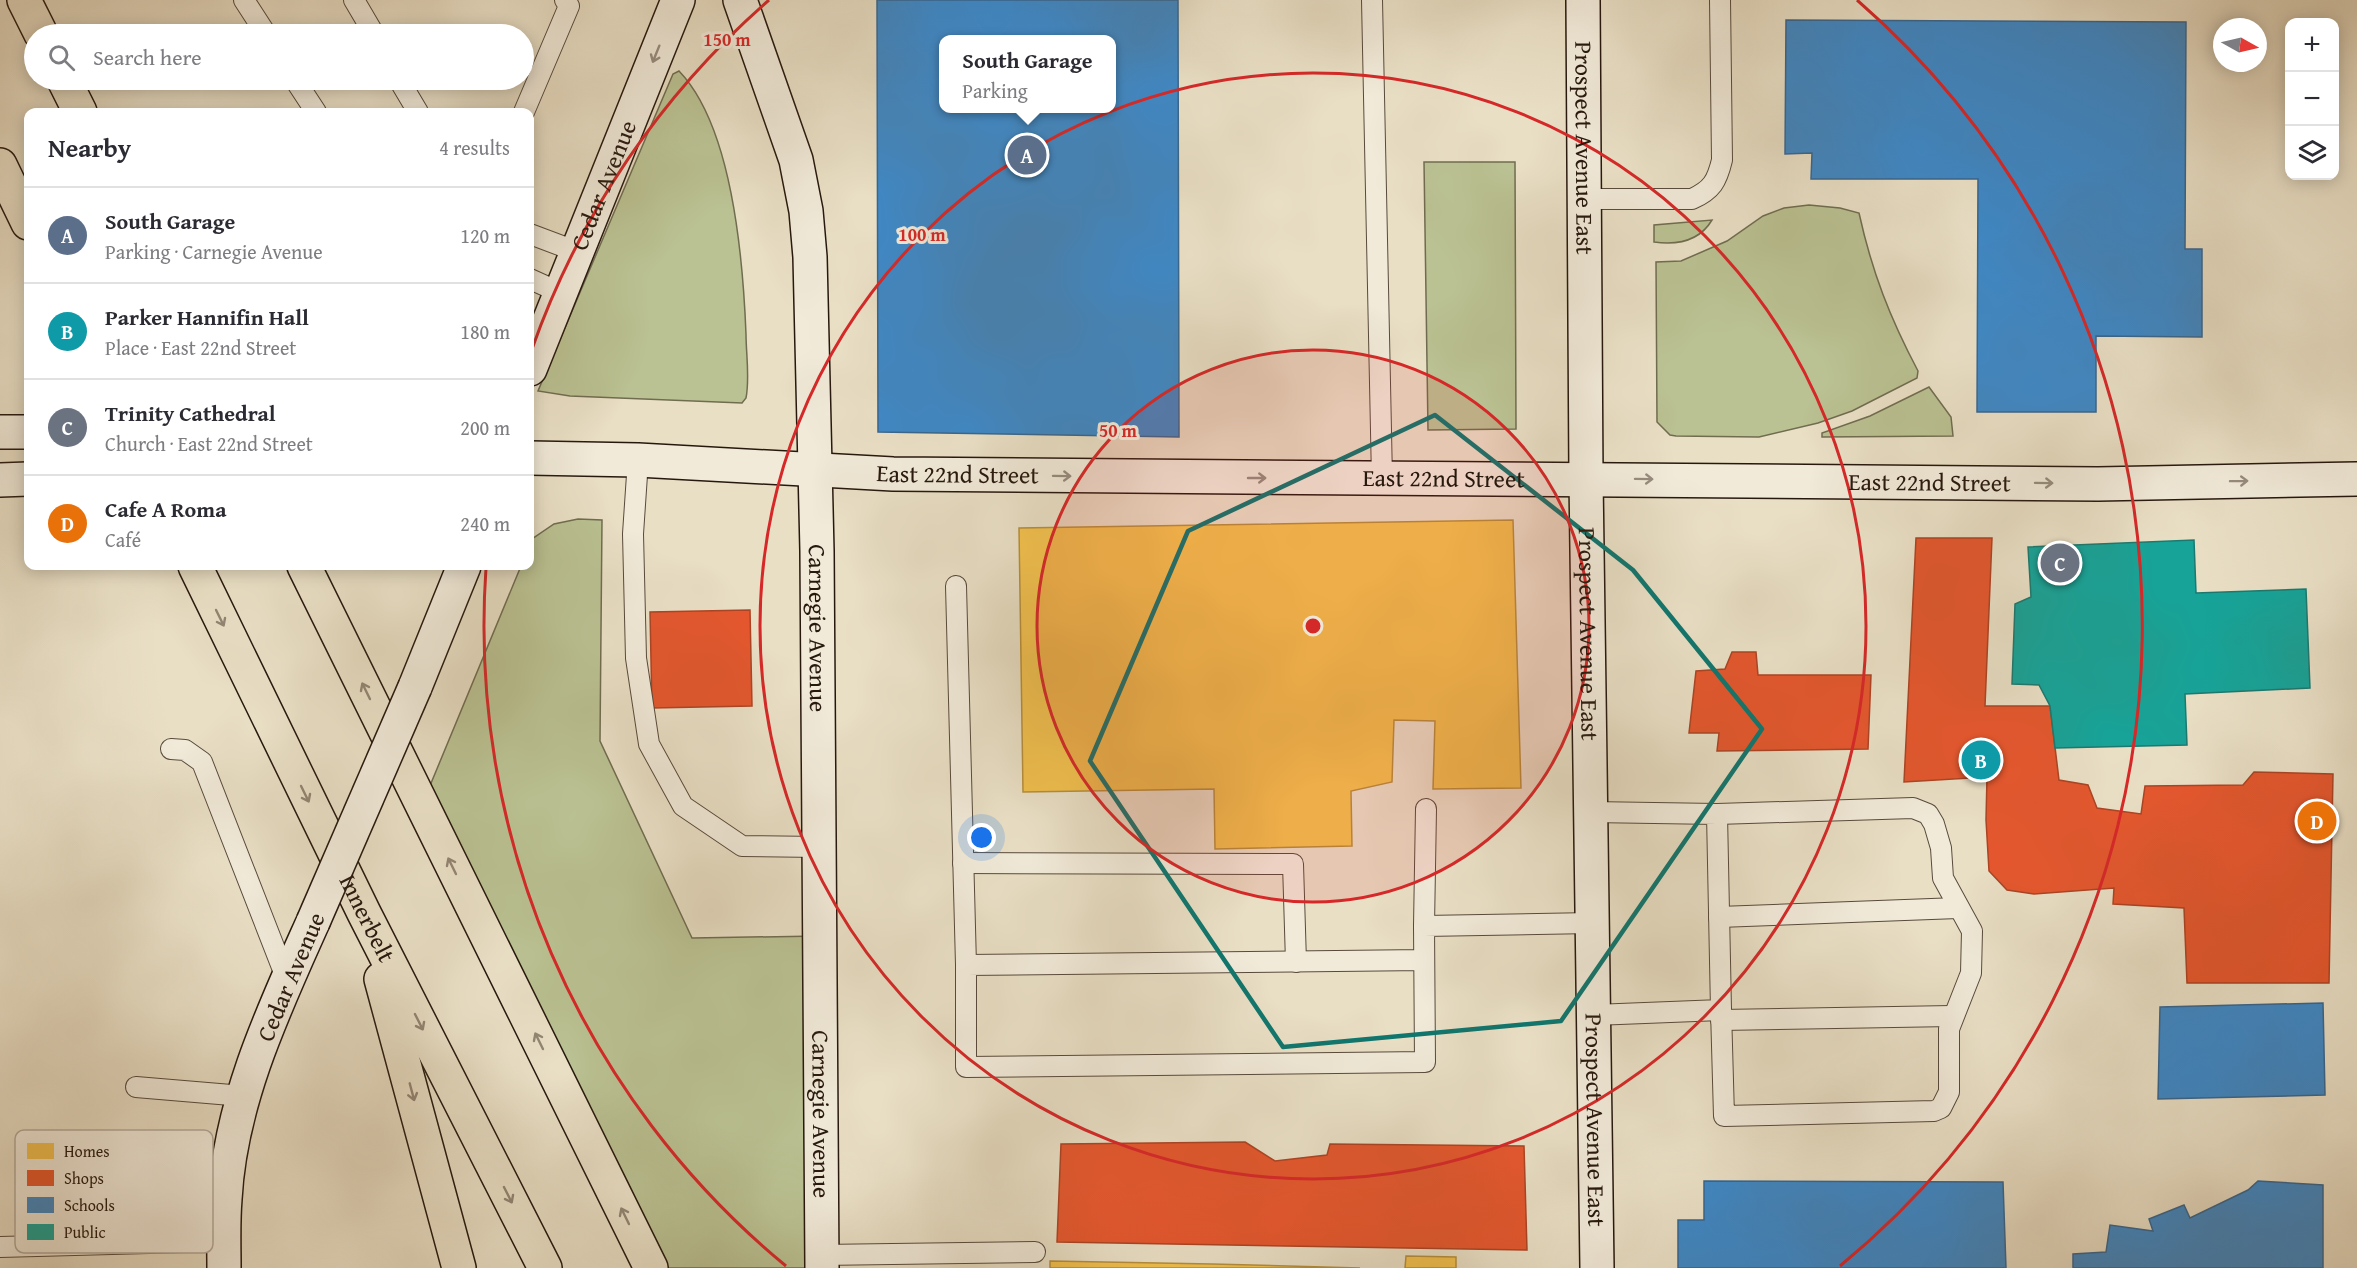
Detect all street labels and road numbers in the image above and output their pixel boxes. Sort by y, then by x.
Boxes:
street label: Prospect Avenue East [1566,41,1603,255]
street label: Cedar Avenue [561,115,645,255]
street label: East 22nd Street [876,455,1039,492]
street label: East 22nd Street [1362,460,1525,496]
street label: East 22nd Street [1848,464,2011,500]
street label: Prospect Avenue East [1570,527,1608,741]
street label: Carnegie Avenue [800,544,836,712]
street label: Innerbelt [331,868,404,969]
street label: Cedar Avenue [248,907,333,1047]
street label: Prospect Avenue East [1576,1013,1614,1227]
street label: Carnegie Avenue [803,1030,840,1198]

